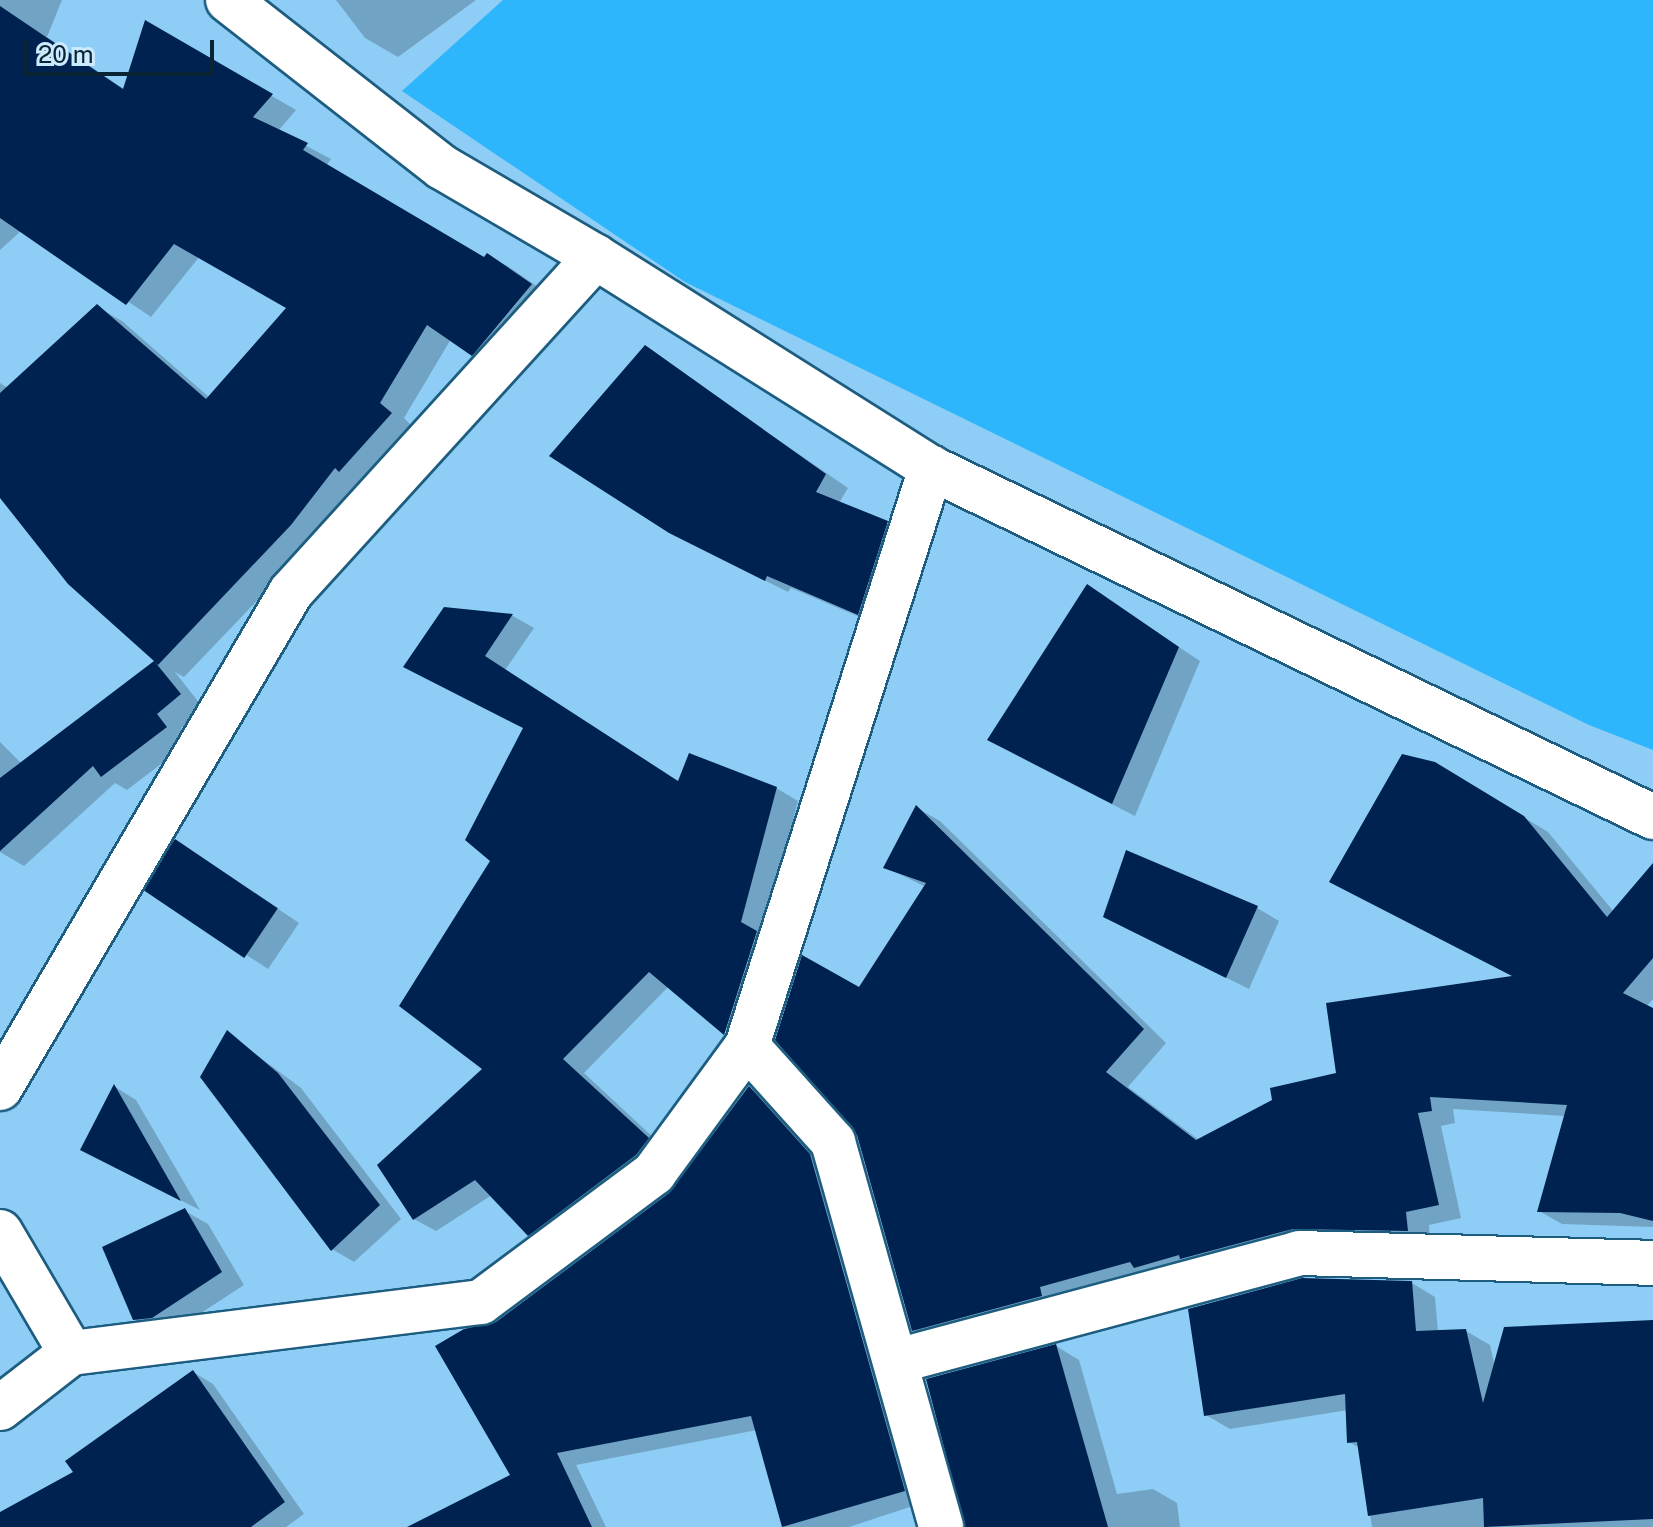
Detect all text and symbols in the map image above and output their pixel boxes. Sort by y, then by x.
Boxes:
scale bar [28,24,218,74]
text: 20 m [38,40,94,68]

